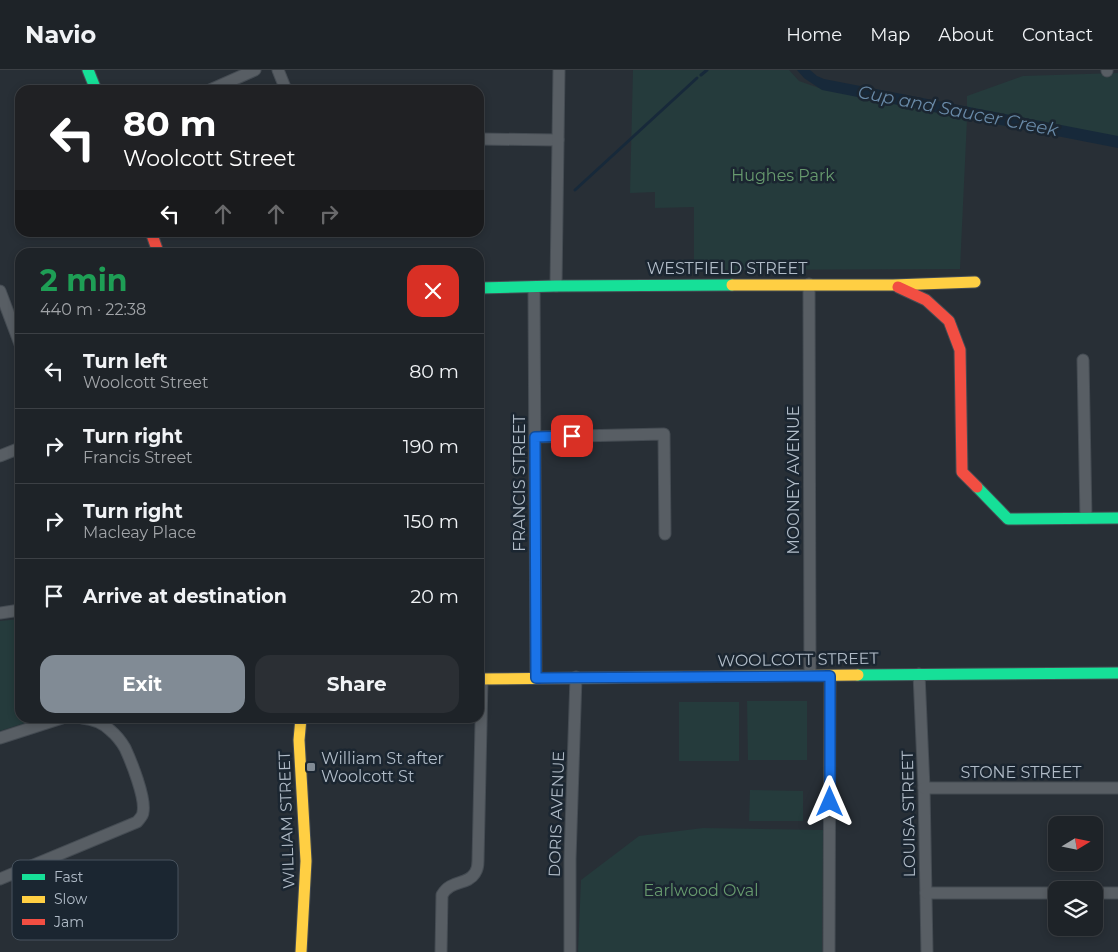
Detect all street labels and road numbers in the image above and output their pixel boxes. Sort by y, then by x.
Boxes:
street label: WESTFIELD STREET [647,259,808,278]
street label: MOONEY AVENUE [784,406,803,554]
street label: FRANCIS STREET [510,413,529,552]
street label: WOOLCOTT STREET [717,649,880,670]
street label: WILLIAM STREET [275,750,298,889]
street label: LOUISA STREET [898,750,919,877]
street label: DORIS AVENUE [545,751,568,877]
street label: STONE STREET [960,763,1082,782]

